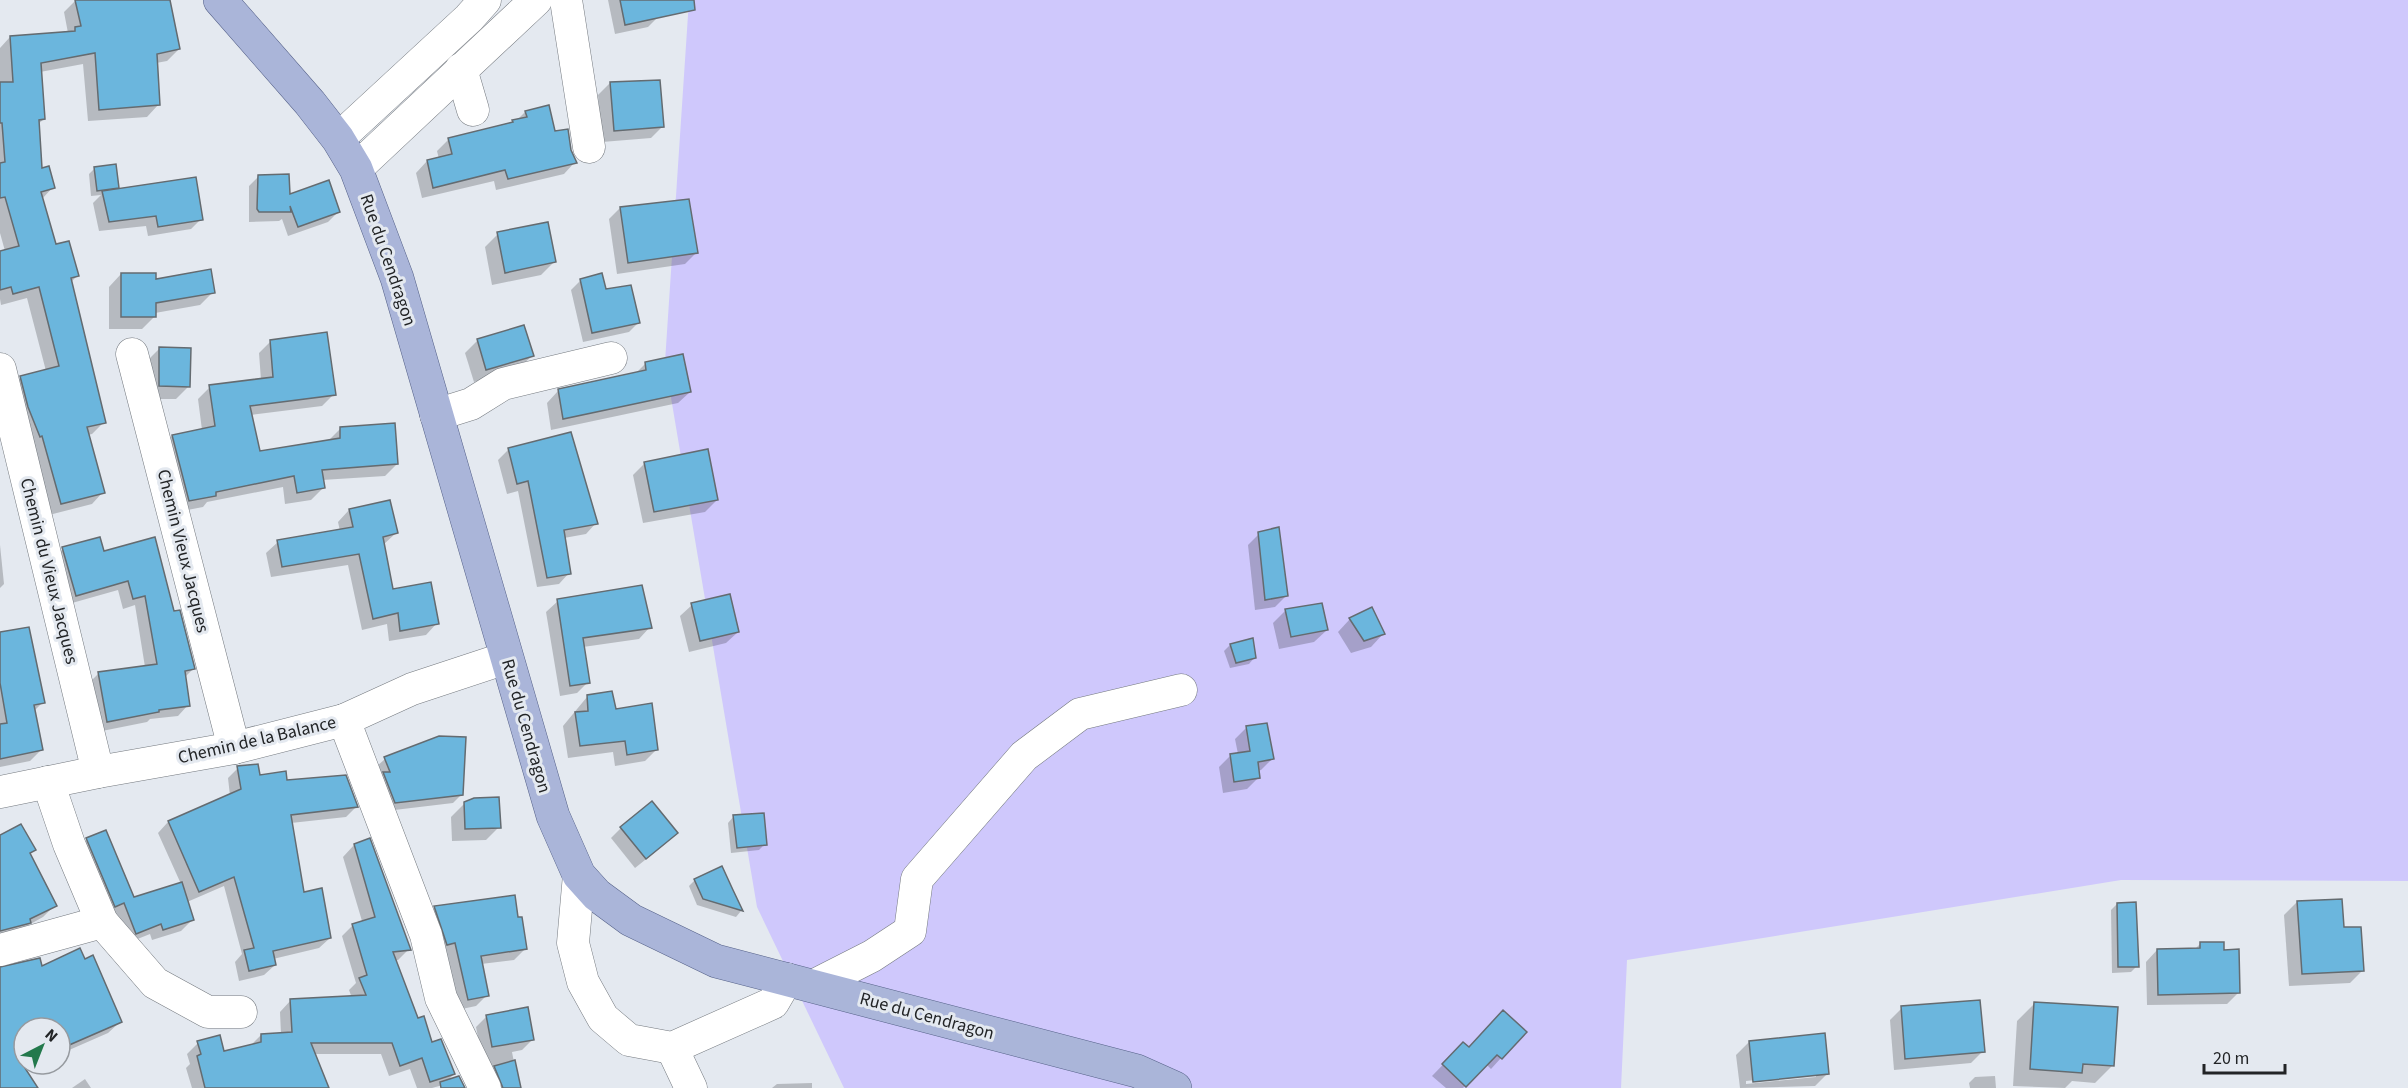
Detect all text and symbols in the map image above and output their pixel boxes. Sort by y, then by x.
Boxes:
street label: Rue du Cendragon [354,191,422,329]
street label: Chemin Vieux Jacques [151,467,215,635]
street label: Chemin du Vieux Jacques [14,475,84,667]
street label: Rue du Cendragon [495,656,557,796]
street label: Chemin de la Balance [176,710,339,770]
street label: Rue du Cendragon [857,986,997,1046]
north arrow [12,1016,72,1076]
text: N [40,1024,63,1047]
scale bar [2204,1037,2285,1075]
text: 20 m [2213,1046,2249,1071]

